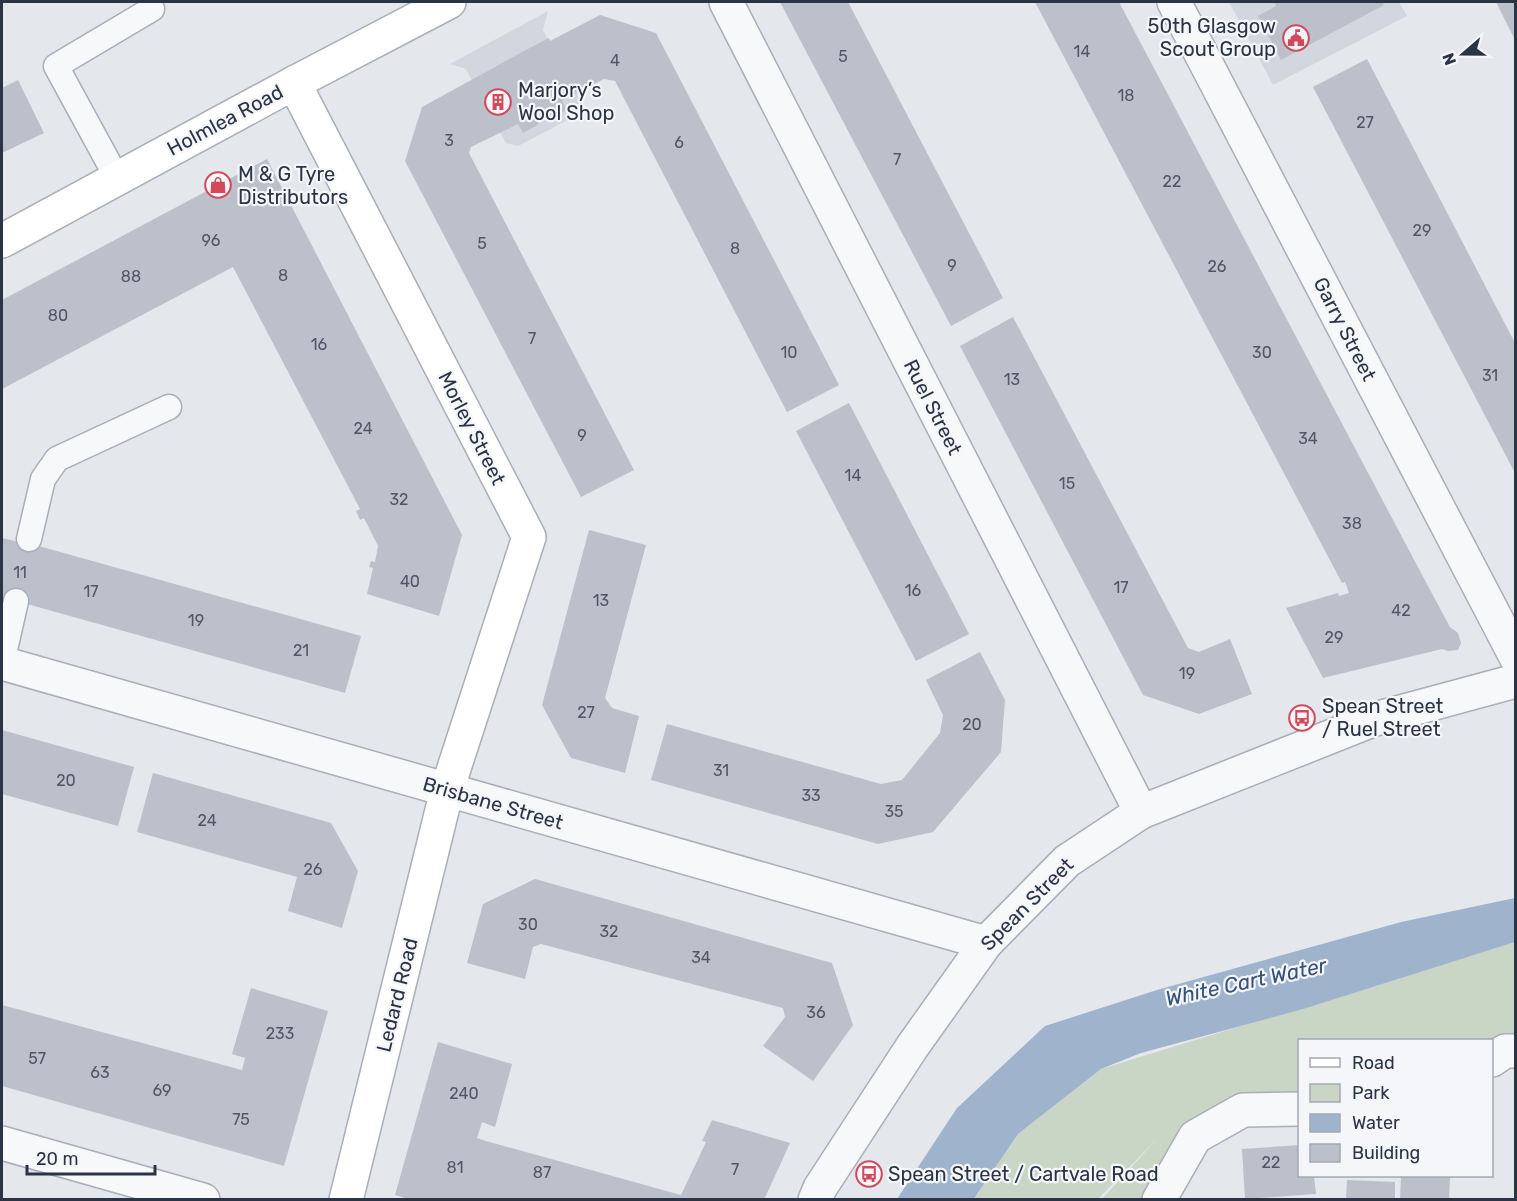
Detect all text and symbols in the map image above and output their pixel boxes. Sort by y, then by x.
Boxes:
place label: 50th Glasgow Scout Group [1148,14,1276,61]
public building icon: 50th Glasgow Scout Group [1281,23,1311,53]
north arrow [1433,24,1493,84]
house number: 14 [1074,42,1090,61]
house number: 5 [838,47,848,66]
text: N [1438,50,1460,68]
house number: 4 [610,51,620,70]
place label: Marjory’s Wool Shop [518,78,614,125]
street label: Holmlea Road [163,79,287,161]
house number: 18 [1117,86,1135,105]
building icon: Marjory’s Wool Shop [483,87,513,117]
house number: 27 [1356,113,1374,132]
house number: 3 [444,131,454,150]
house number: 6 [674,133,684,152]
house number: 7 [893,150,901,169]
place label: M & G Tyre Distributors [238,162,348,209]
shop icon: M & G Tyre Distributors [203,170,233,200]
house number: 22 [1163,172,1181,191]
house number: 29 [1413,221,1431,240]
house number: 96 [202,231,221,250]
house number: 5 [477,234,487,253]
house number: 8 [730,239,740,258]
house number: 9 [947,256,957,275]
house number: 26 [1207,257,1227,276]
house number: 8 [278,266,288,285]
house number: 88 [121,267,141,286]
street label: Garry Street [1309,273,1381,385]
house number: 80 [48,306,68,325]
house number: 7 [528,329,536,348]
house number: 16 [311,335,328,354]
house number: 10 [780,343,798,362]
house number: 30 [1252,343,1272,362]
street label: Ruel Street [899,355,967,459]
house number: 31 [1482,366,1498,385]
street label: Morley Street [433,367,511,489]
house number: 13 [1004,370,1020,389]
house number: 24 [353,419,373,438]
house number: 9 [577,426,587,445]
house number: 34 [1298,429,1318,448]
house number: 14 [845,466,861,485]
house number: 15 [1059,474,1075,493]
house number: 32 [389,490,409,509]
house number: 38 [1342,514,1362,533]
house number: 11 [13,563,27,582]
house number: 40 [400,572,420,591]
house number: 17 [1113,578,1129,597]
house number: 16 [905,581,922,600]
house number: 17 [83,582,99,601]
house number: 13 [593,591,609,610]
house number: 42 [1391,601,1411,620]
house number: 19 [188,611,204,630]
house number: 29 [1325,628,1343,647]
house number: 21 [293,641,309,660]
house number: 19 [1179,664,1195,683]
place label: Spean Street / Ruel Street [1322,694,1444,741]
house number: 27 [577,703,595,722]
bus stop icon: Spean Street / Ruel Street [1287,703,1317,733]
house number: 20 [962,715,982,734]
house number: 31 [713,761,729,780]
house number: 20 [56,771,76,790]
street label: Brisbane Street [420,771,566,835]
house number: 33 [801,786,821,805]
house number: 35 [884,802,904,821]
house number: 24 [197,811,217,830]
street label: Spean Street [976,852,1079,955]
house number: 26 [303,860,323,879]
house number: 30 [518,915,538,934]
house number: 32 [599,922,619,941]
street label: Ledard Road [371,935,423,1055]
house number: 34 [691,948,711,967]
water label: White Cart Water [1163,952,1330,1011]
house number: 36 [806,1003,826,1022]
house number: 233 [266,1024,294,1043]
legend [1298,1039,1493,1177]
house number: 57 [28,1049,46,1068]
text: Road [1352,1052,1395,1074]
house number: 63 [90,1063,110,1082]
house number: 69 [152,1081,172,1100]
text: Park [1352,1082,1390,1104]
house number: 240 [449,1084,479,1103]
house number: 75 [232,1110,250,1129]
text: Water [1352,1112,1400,1134]
scale bar [27,1138,154,1176]
text: Building [1352,1142,1420,1164]
text: 20 m [36,1148,78,1170]
house number: 22 [1262,1153,1280,1172]
house number: 81 [446,1158,464,1177]
bus stop icon: Spean Street / Cartvale Road [854,1159,884,1189]
house number: 7 [731,1160,739,1179]
place label: Spean Street / Cartvale Road [888,1162,1159,1186]
house number: 87 [533,1163,551,1182]

